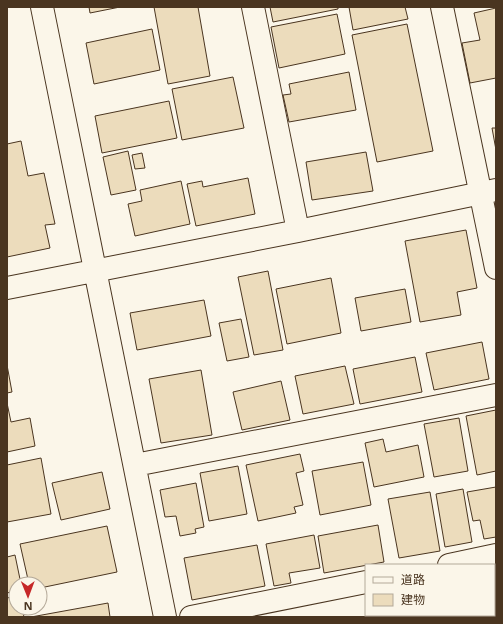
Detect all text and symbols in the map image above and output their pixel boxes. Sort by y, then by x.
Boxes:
legend [365,564,495,616]
text: 道路 [401,571,425,588]
north arrow [8,576,48,616]
text: 建物 [401,591,425,608]
text: N [24,599,33,614]

